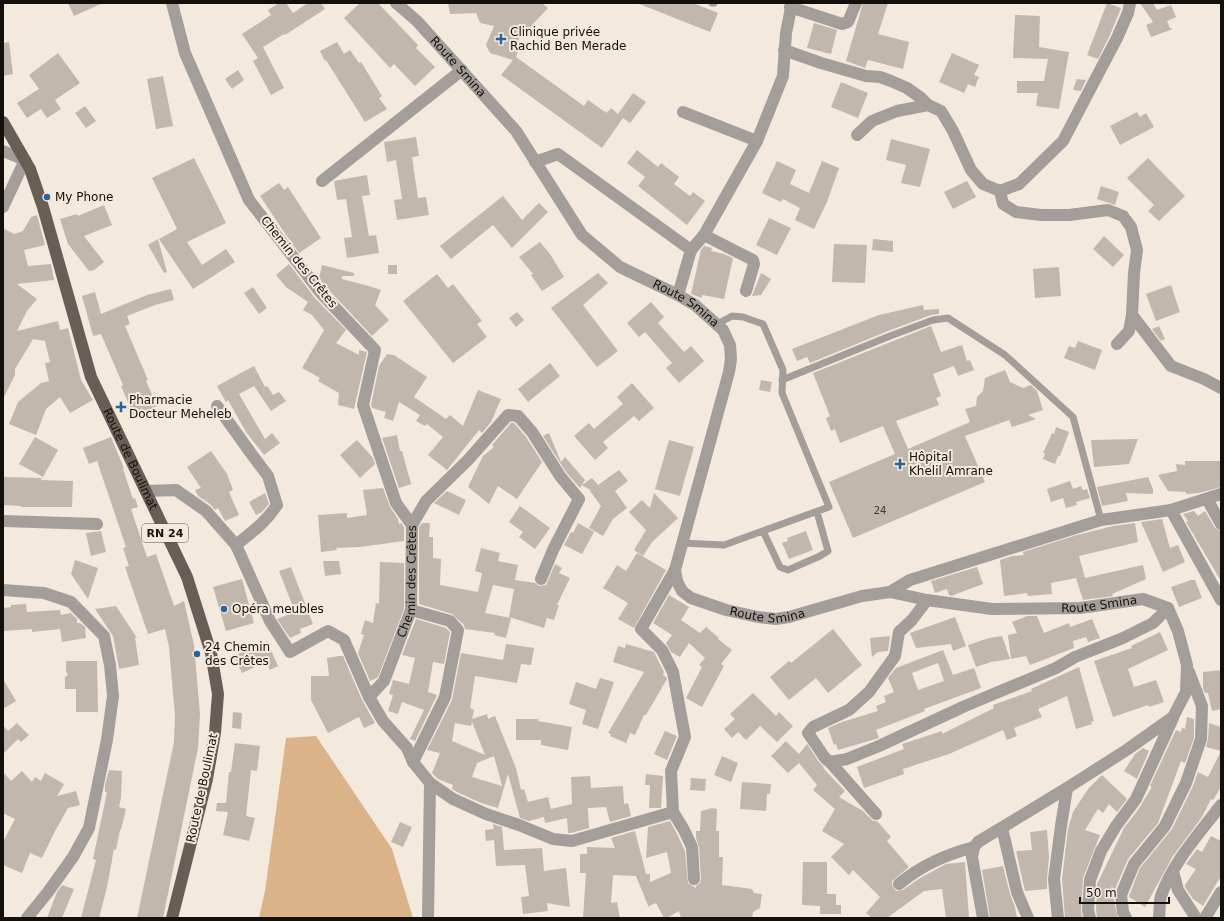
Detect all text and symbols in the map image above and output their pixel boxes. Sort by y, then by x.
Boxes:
place label: Clinique privée Rachid Ben Merade [510,25,626,53]
marker: Clinique privée Rachid Ben Merade [495,33,507,45]
street label: Route Smina [427,34,489,100]
place label: My Phone [55,190,113,204]
marker: My Phone [42,192,52,202]
street label: Chemin des Crêtes [258,213,340,311]
street label: Route Smina [651,277,722,330]
place label: Pharmacie Docteur Meheleb [129,393,232,421]
marker: Pharmacie Docteur Meheleb [116,402,126,412]
street label: Route de Boulimat [100,406,161,512]
place label: Hôpital Khelil Amrane [909,450,993,478]
marker: Hôpital Khelil Amrane [894,458,906,470]
house number: 24 [874,505,886,516]
road number: RN 24 [142,524,188,542]
street label: Chemin des Crêtes [394,525,419,640]
street label: Route Smina [1061,593,1138,615]
place label: Opéra meubles [232,602,324,616]
marker: Opéra meubles [219,604,229,614]
street label: Route Smina [728,604,807,626]
place label: 24 Chemin des Crêtes [205,640,270,668]
marker: 24 Chemin des Crêtes [192,649,202,659]
street label: Route de Boulimat [184,732,220,844]
scale bar [1080,879,1169,905]
text: 50 m [1086,886,1117,900]

